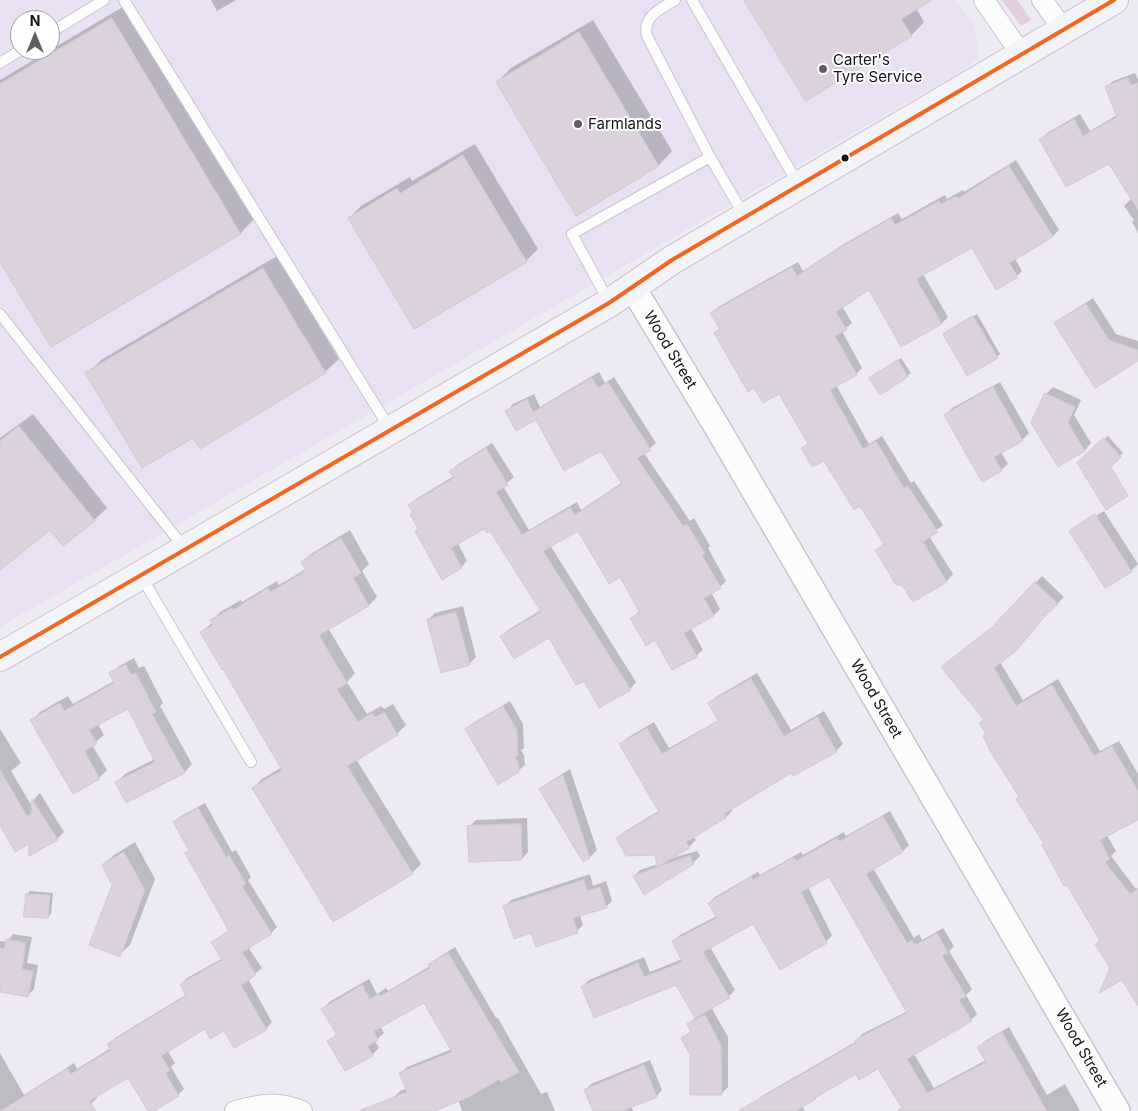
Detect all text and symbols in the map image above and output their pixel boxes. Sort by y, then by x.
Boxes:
north arrow [10,10,60,60]
text: N [30,12,40,29]
place label: Carter's Tyre Service [833,51,922,86]
marker: Carter's Tyre Service [817,63,829,75]
place label: Farmlands [588,115,662,133]
marker: Farmlands [572,118,584,130]
unlabelled marker [840,153,850,163]
street label: Wood Street [640,308,700,392]
street label: Wood Street [846,657,906,741]
street label: Wood Street [1051,1006,1111,1090]

